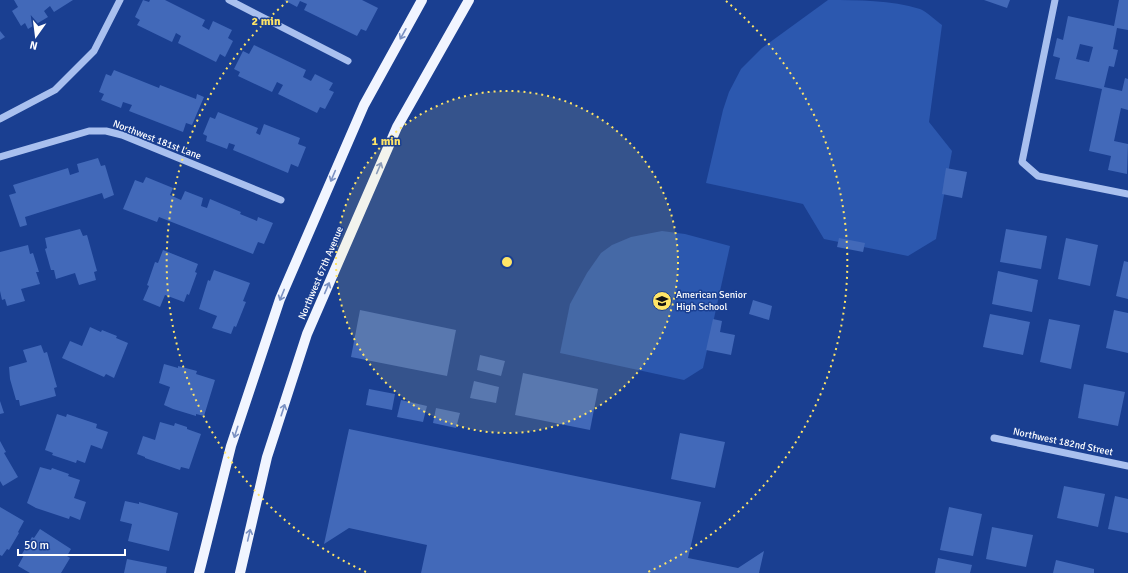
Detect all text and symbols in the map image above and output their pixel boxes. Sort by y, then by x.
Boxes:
text: 2 min [252,14,281,29]
north arrow [16,16,56,56]
one-way arrow [399,28,406,40]
text: N [28,38,39,52]
street label: Northwest 181st Lane [111,118,203,162]
text: 1 min [372,134,401,149]
one-way arrow [376,163,383,175]
one-way arrow [329,169,336,181]
street label: Northwest 67th Avenue [296,225,346,321]
centre of rings [500,255,514,269]
one-way arrow [324,282,332,294]
one-way arrow [277,289,285,301]
place label: American Senior High School [676,289,747,313]
school or university icon: American Senior High School [651,290,673,312]
one-way arrow [279,404,287,416]
one-way arrow [232,425,239,438]
street label: Northwest 182nd Street [1012,426,1115,459]
one-way arrow [246,529,253,542]
scale bar [18,531,125,557]
text: 50 m [24,538,49,553]

